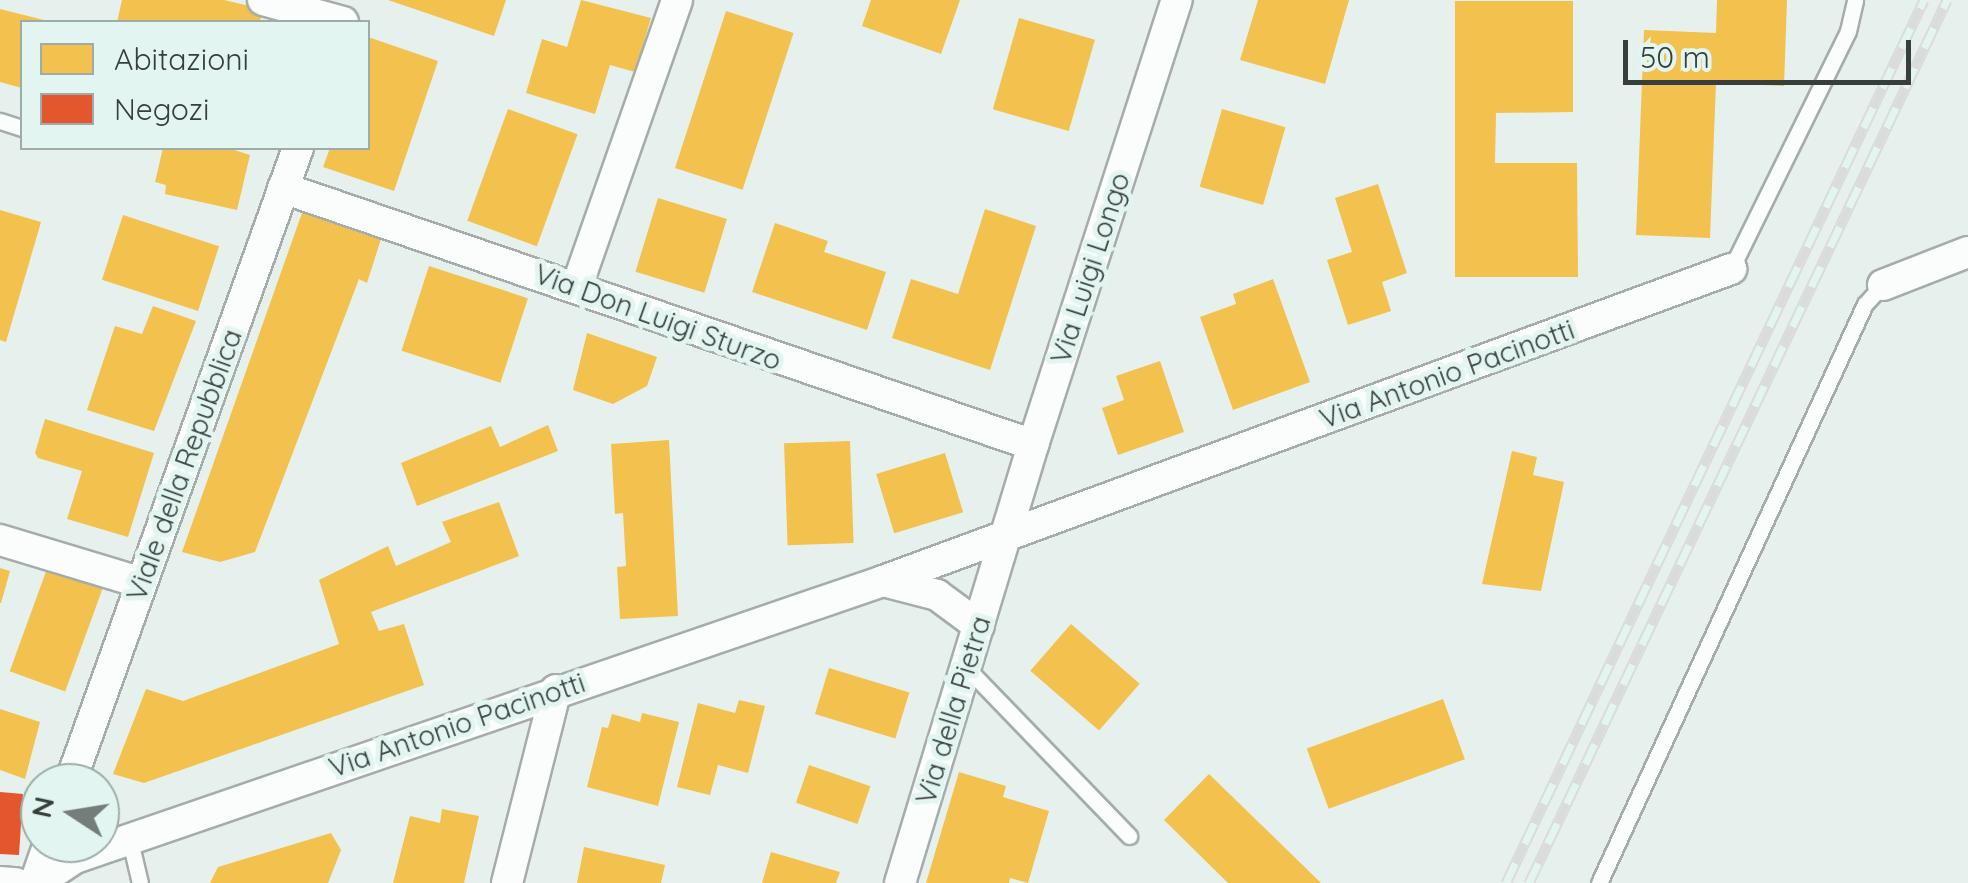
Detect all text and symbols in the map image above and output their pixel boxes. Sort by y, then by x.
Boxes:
legend [20,20,370,150]
scale bar [1628,20,1916,82]
text: 50 m [1640,38,1710,76]
text: Abitazioni [114,40,249,78]
text: Negozi [114,90,209,128]
street label: Via Luigi Longo [1043,168,1137,368]
street label: Via Don Luigi Sturzo [530,257,786,377]
street label: Via Antonio Pacinotti [1315,312,1579,436]
street label: Viale della Repubblica [119,325,249,605]
street label: Via della Pietra [908,612,998,808]
street label: Via Antonio Pacinotti [325,665,589,785]
north arrow [20,763,120,863]
text: N [23,793,61,821]

